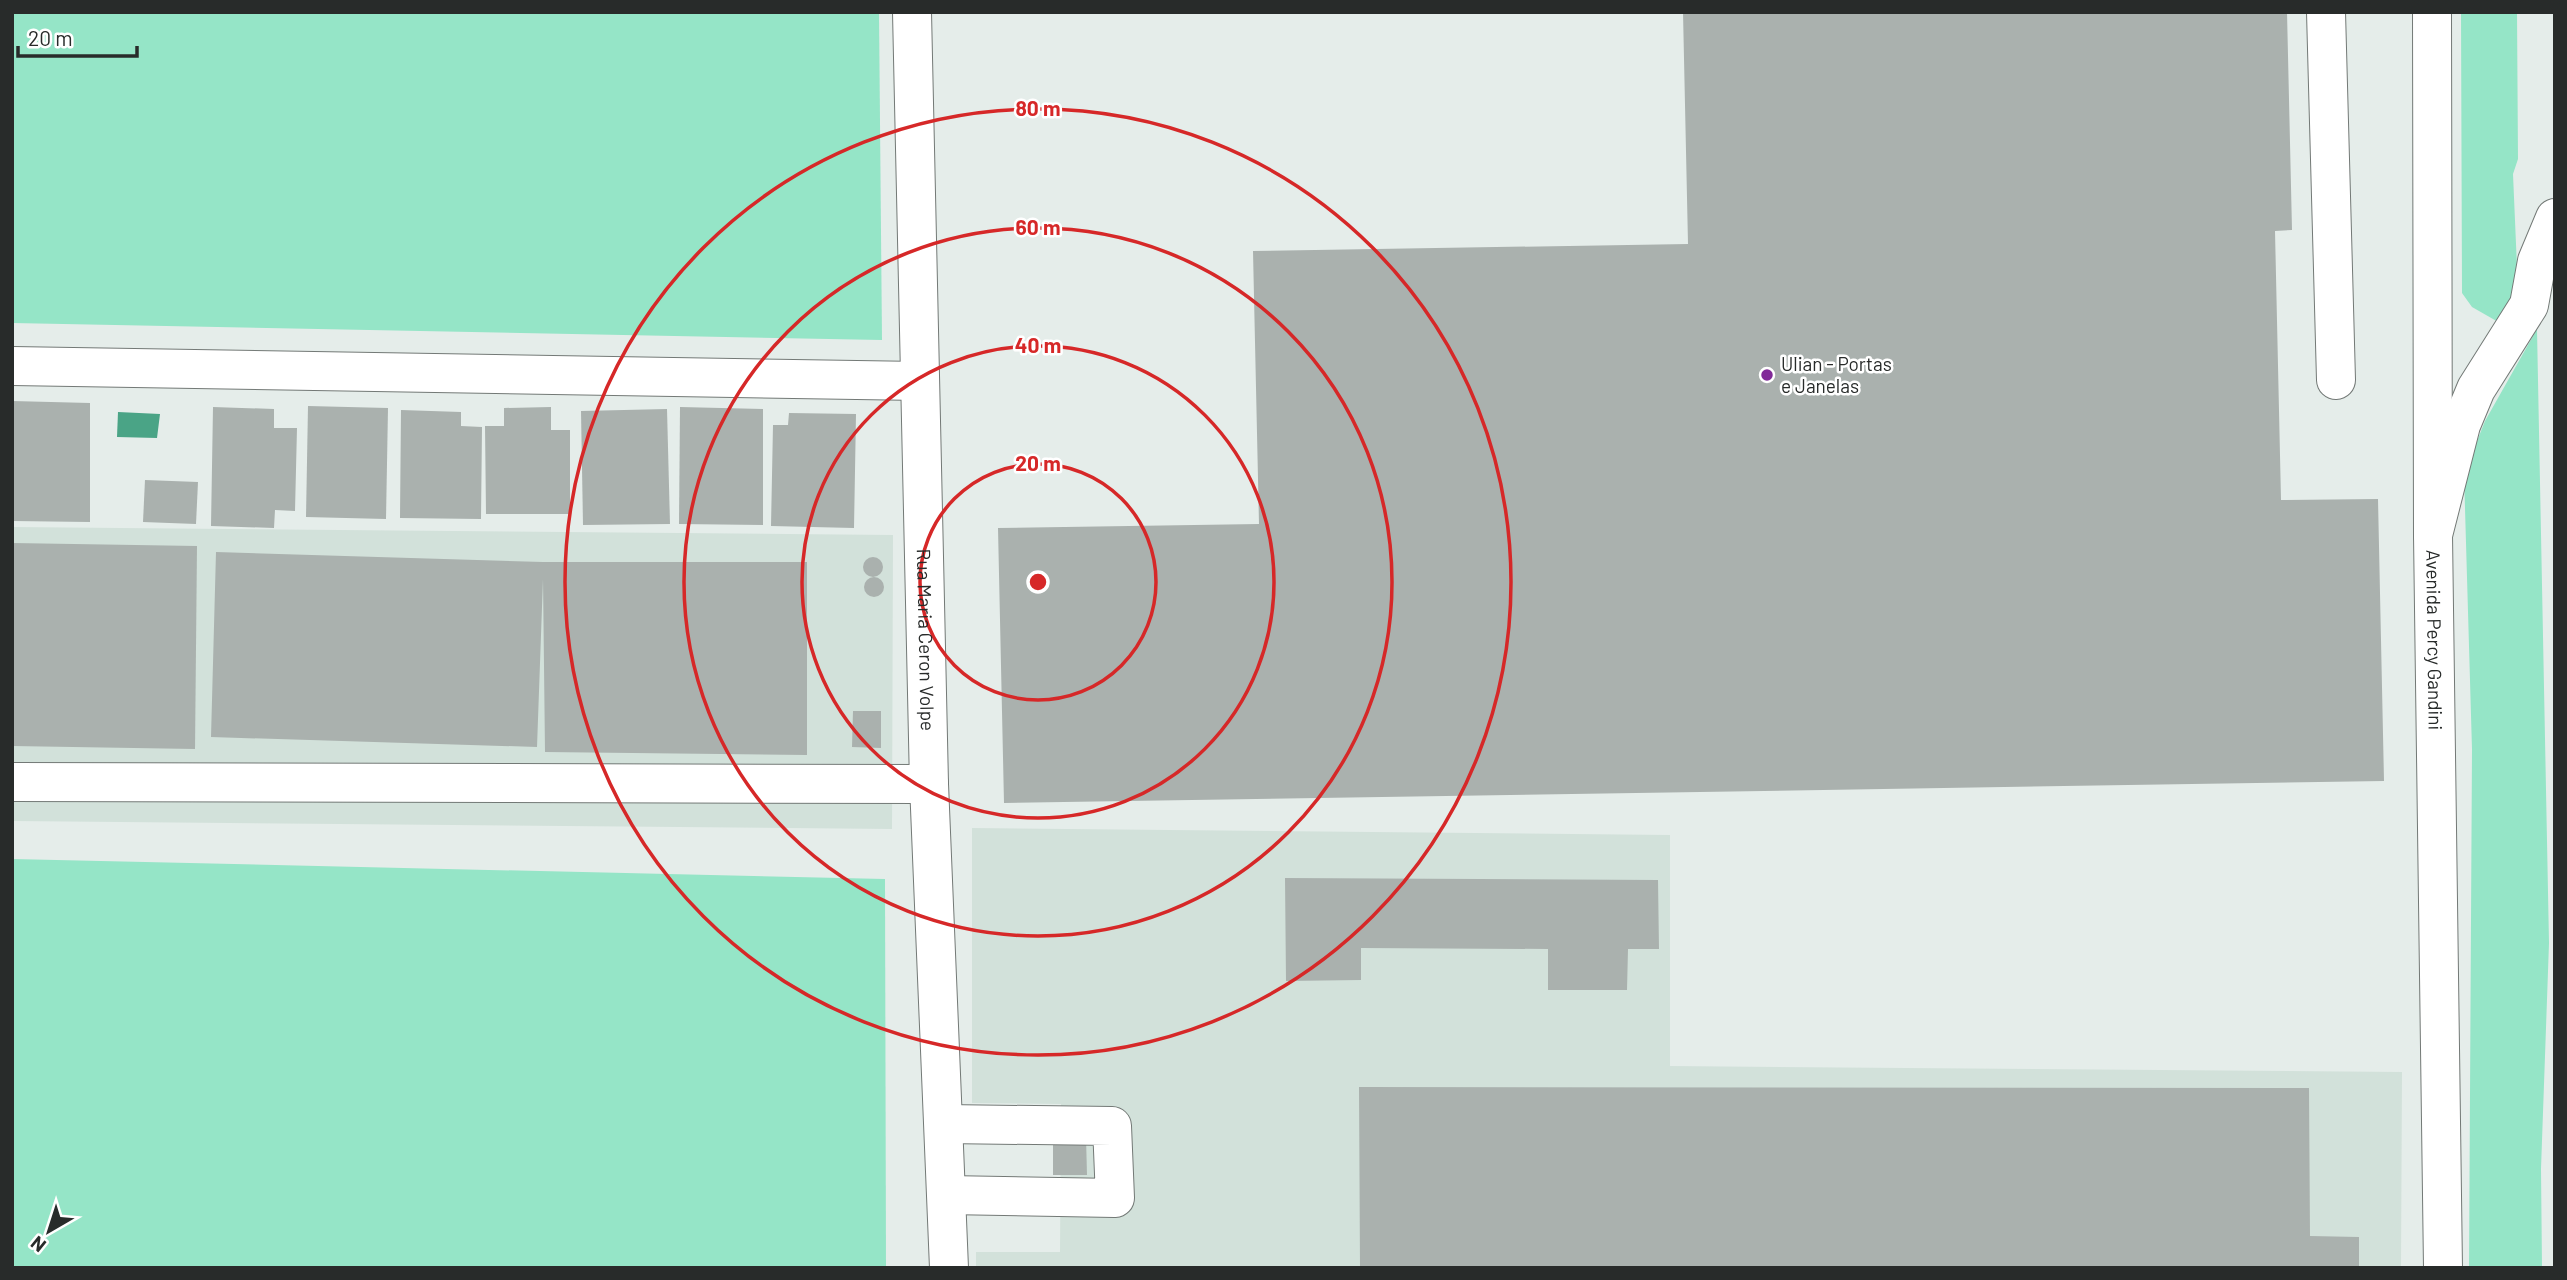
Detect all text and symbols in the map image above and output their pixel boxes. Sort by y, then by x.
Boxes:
scale bar [18,14,136,58]
text: 20 m [28,25,73,50]
text: 80 m [1015,95,1061,120]
text: 60 m [1016,214,1060,239]
text: 40 m [1015,332,1061,357]
place label: Ulian - Portas e Janelas [1781,352,1892,397]
marker: Ulian - Portas e Janelas [1759,367,1775,383]
text: 20 m [1015,450,1061,475]
street label: Rua Maria Ceron Volpe [913,548,940,731]
street label: Avenida Percy Gandini [2422,549,2448,731]
centre of rings [1026,570,1050,594]
north arrow [14,1196,84,1266]
text: N [26,1232,50,1258]

